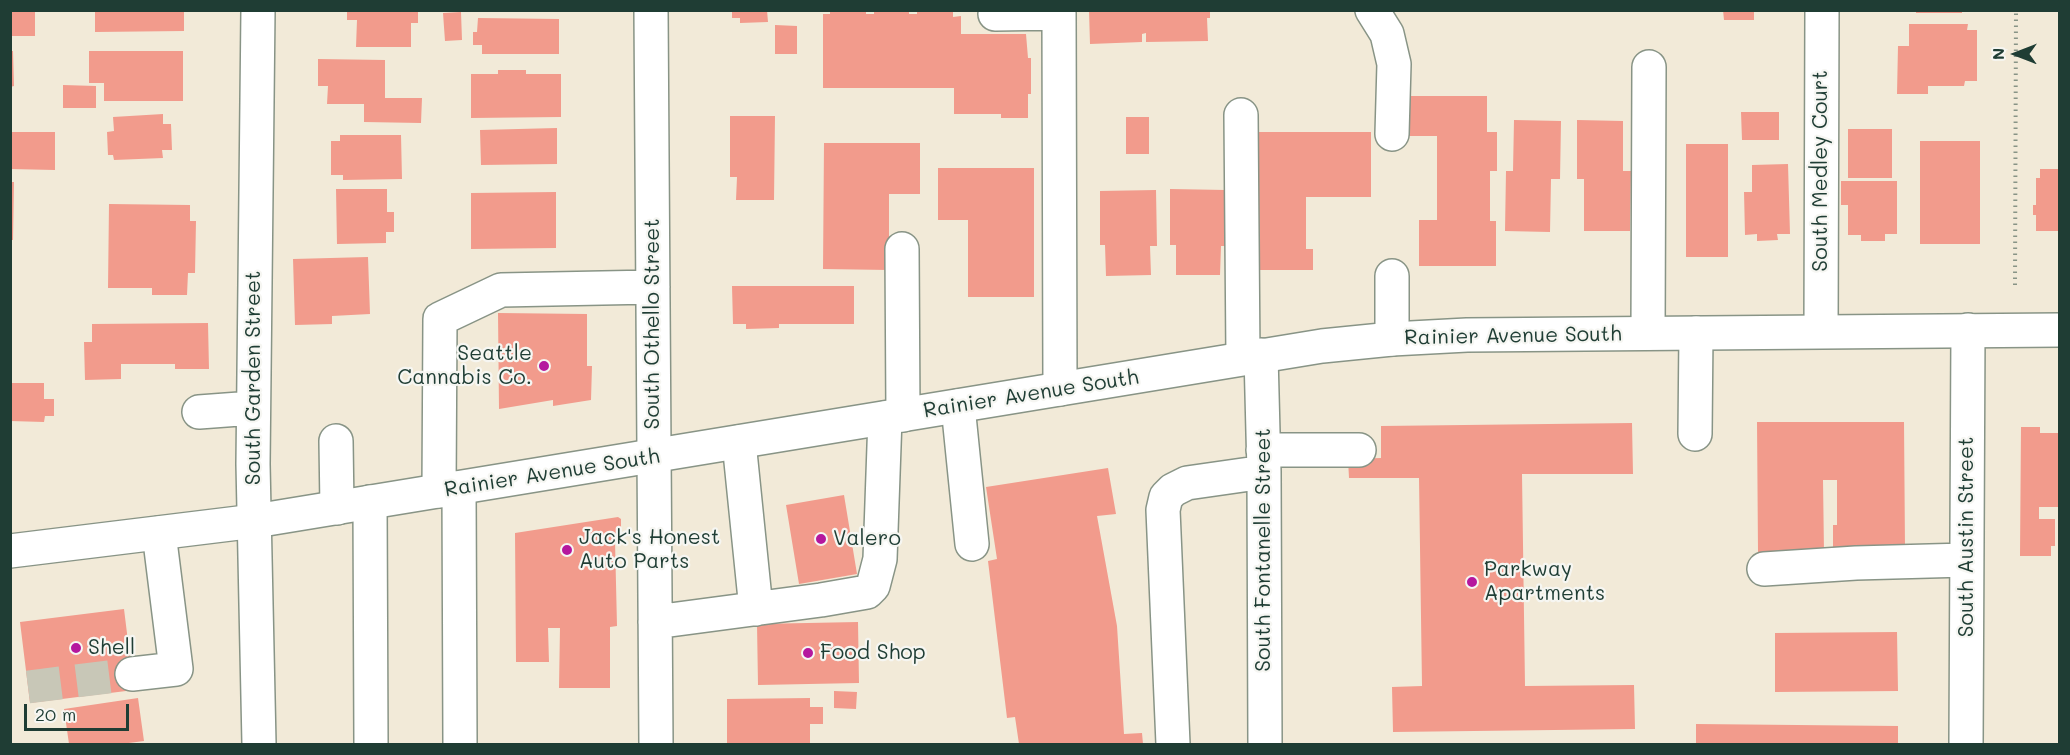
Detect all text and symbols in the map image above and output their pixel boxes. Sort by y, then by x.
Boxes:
north arrow [1986,24,2046,84]
text: N [1987,48,2008,60]
street label: South Medley Court [1808,70,1834,272]
street label: South Othello Street [640,219,666,429]
street label: South Garden Street [241,271,267,485]
street label: Rainier Avenue South [1404,322,1622,350]
place label: Seattle Cannabis Co. [397,341,532,391]
marker: Seattle Cannabis Co. [537,359,551,373]
street label: Rainier Avenue South [922,365,1140,423]
street label: South Fontanelle Street [1251,428,1277,672]
street label: South Austin Street [1954,437,1980,637]
street label: Rainier Avenue South [443,444,661,502]
place label: Jack's Honest Auto Parts [579,525,720,575]
place label: Valero [833,526,901,552]
marker: Valero [814,532,828,546]
marker: Jack's Honest Auto Parts [560,543,574,557]
place label: Parkway Apartments [1484,557,1605,607]
marker: Parkway Apartments [1465,575,1479,589]
place label: Shell [88,635,135,661]
place label: Food Shop [820,640,926,666]
marker: Shell [69,641,83,655]
marker: Food Shop [801,646,815,660]
scale bar [27,692,132,730]
text: 20 m [35,702,76,726]

